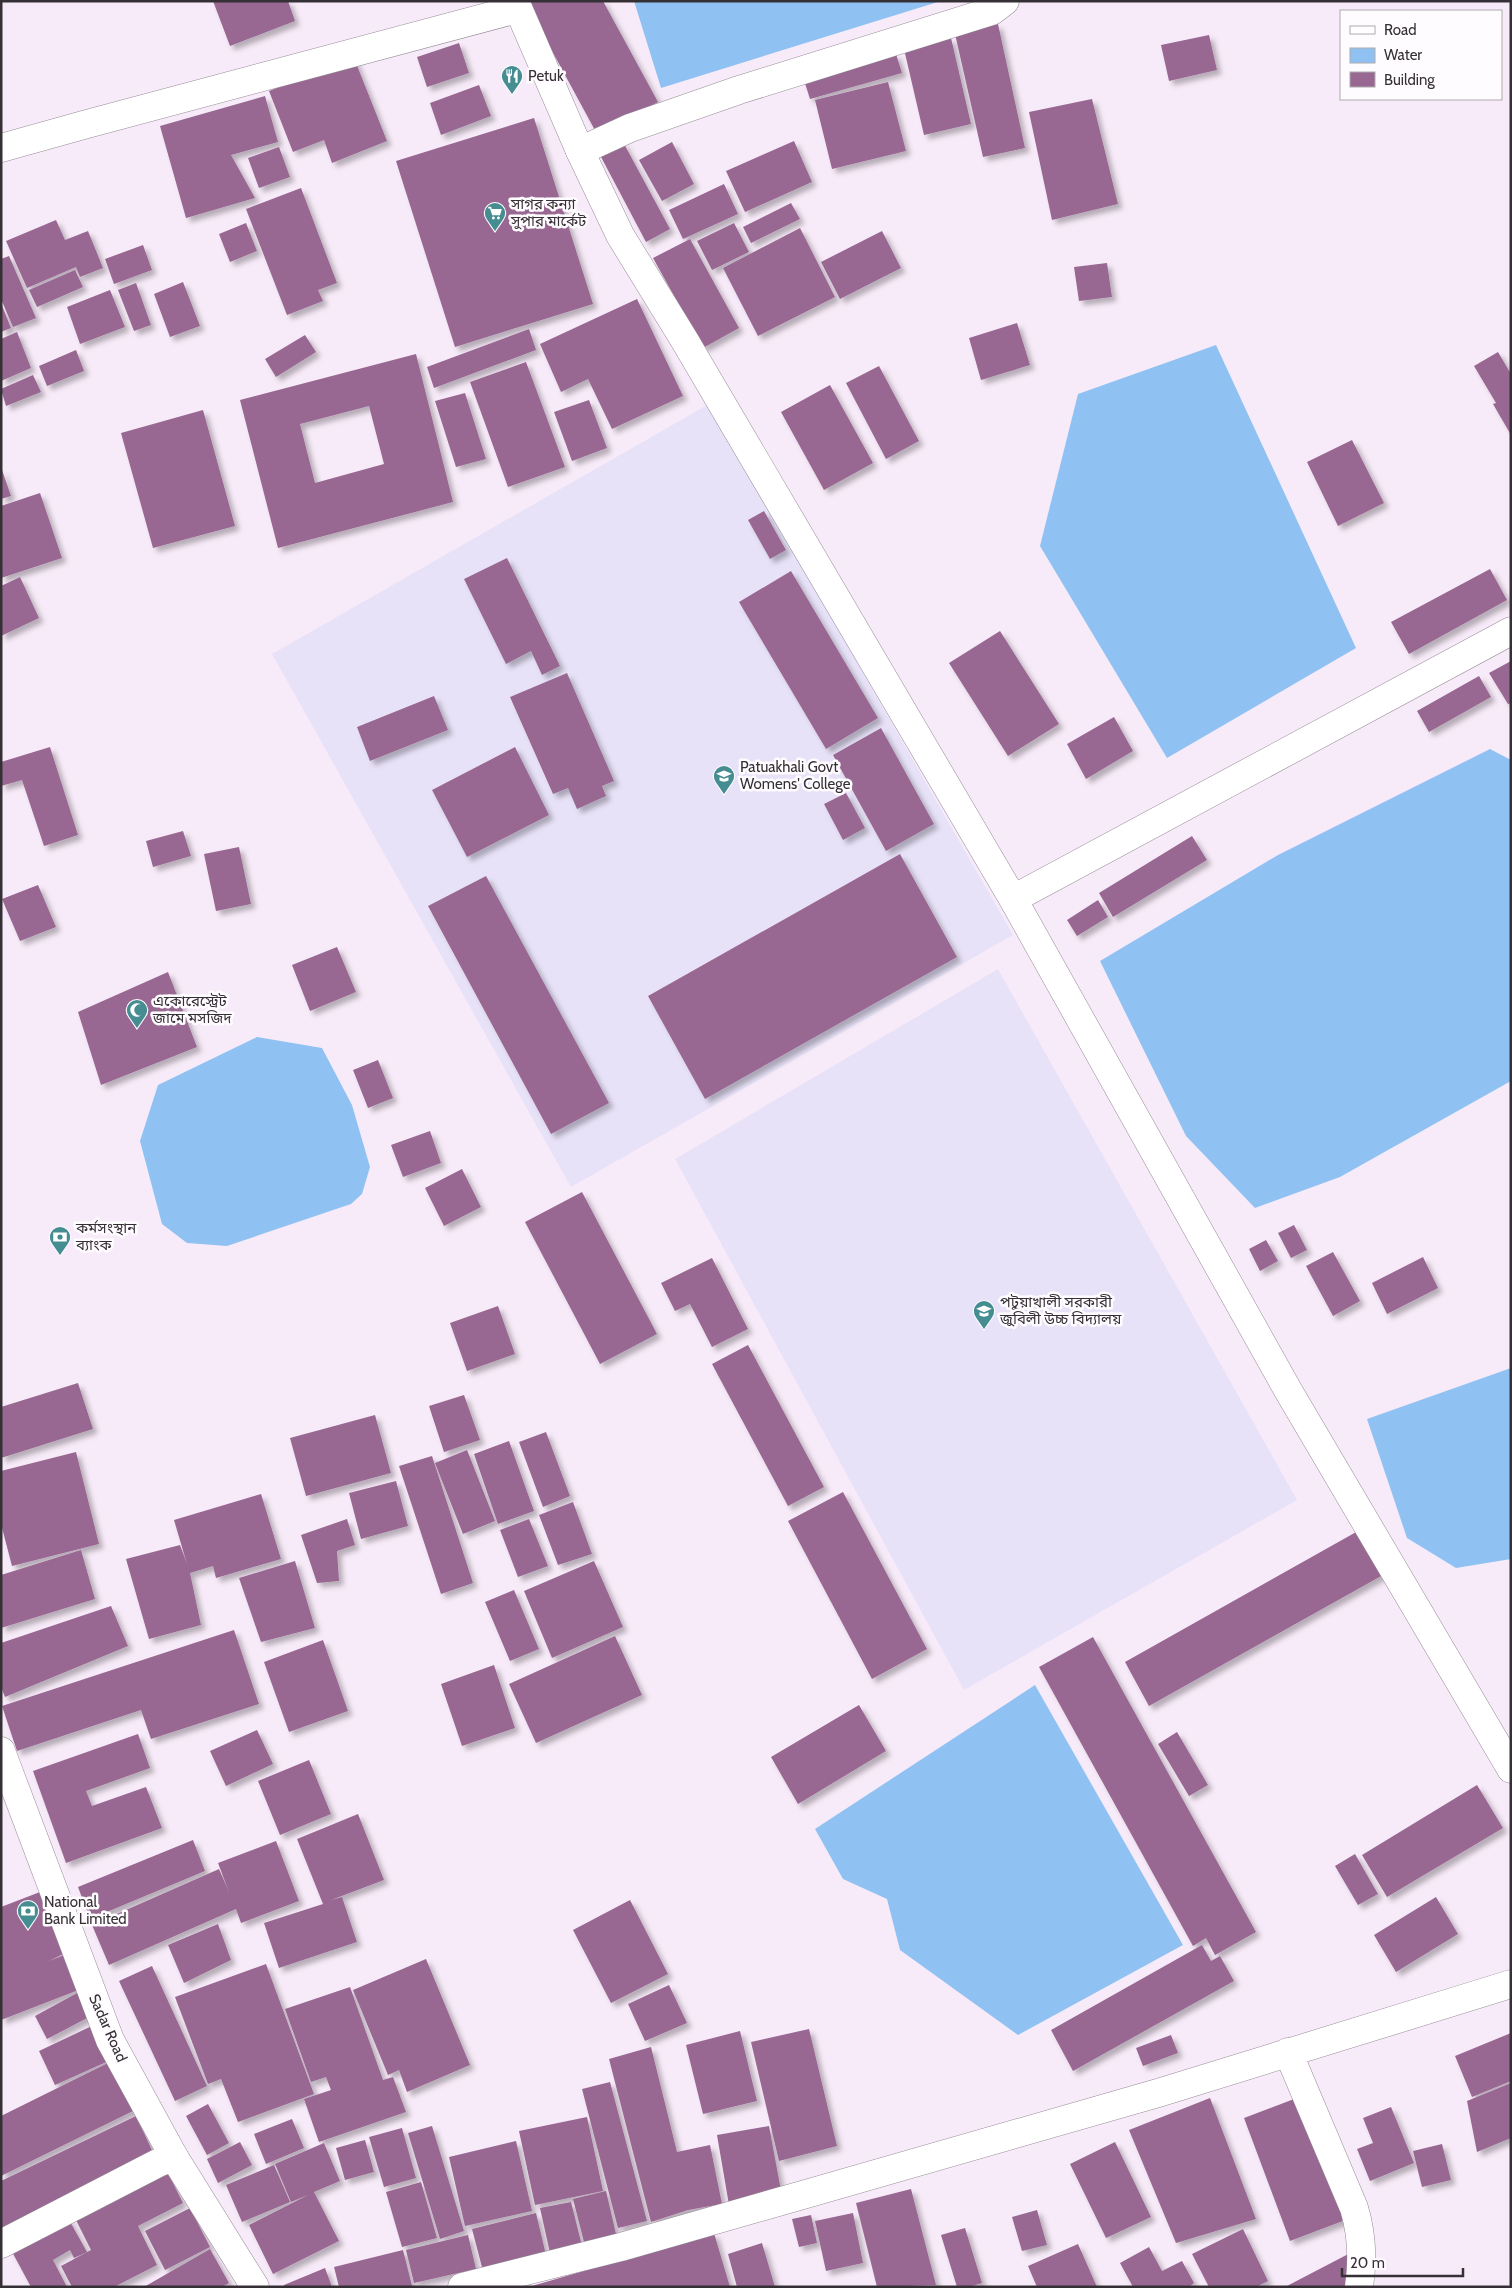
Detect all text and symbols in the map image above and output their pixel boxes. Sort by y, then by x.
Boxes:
legend [1340,10,1502,100]
text: Road [1384,21,1417,39]
text: Water [1384,46,1422,64]
restaurant icon: Petuk [500,64,524,95]
place label: Petuk [528,67,564,85]
text: Building [1384,71,1435,89]
place label: সাগর কন্যা সুপার মার্কেট [510,195,587,230]
supermarket icon: সাগর কন্যা সুপার মার্কেট [483,201,507,232]
place label: Patuakhali Govt Womens' College [740,758,851,793]
school or university icon: Patuakhali Govt Womens' College [712,764,736,795]
place label: একোরেস্ট্রেট জামে মসজিদ [152,992,232,1027]
mosque icon: একোরেস্ট্রেট জামে মসজিদ [125,998,149,1029]
place label: কর্মসংস্থান ব্যাংক [75,1219,137,1254]
bank icon: কর্মসংস্থান ব্যাংক [48,1225,72,1256]
place label: পটুয়াখালী সরকারী জুবিলী উচ্চ বিদ্যালয় [999,1293,1122,1328]
school or university icon: পটুয়াখালী সরকারী জুবিলী উচ্চ বিদ্যালয় [972,1299,996,1330]
place label: National Bank Limited [44,1893,127,1928]
bank icon: National Bank Limited [16,1899,40,1930]
street label: Sadar Road [85,1991,131,2065]
scale bar [1342,2246,1463,2278]
text: 20 m [1350,2254,1385,2272]

